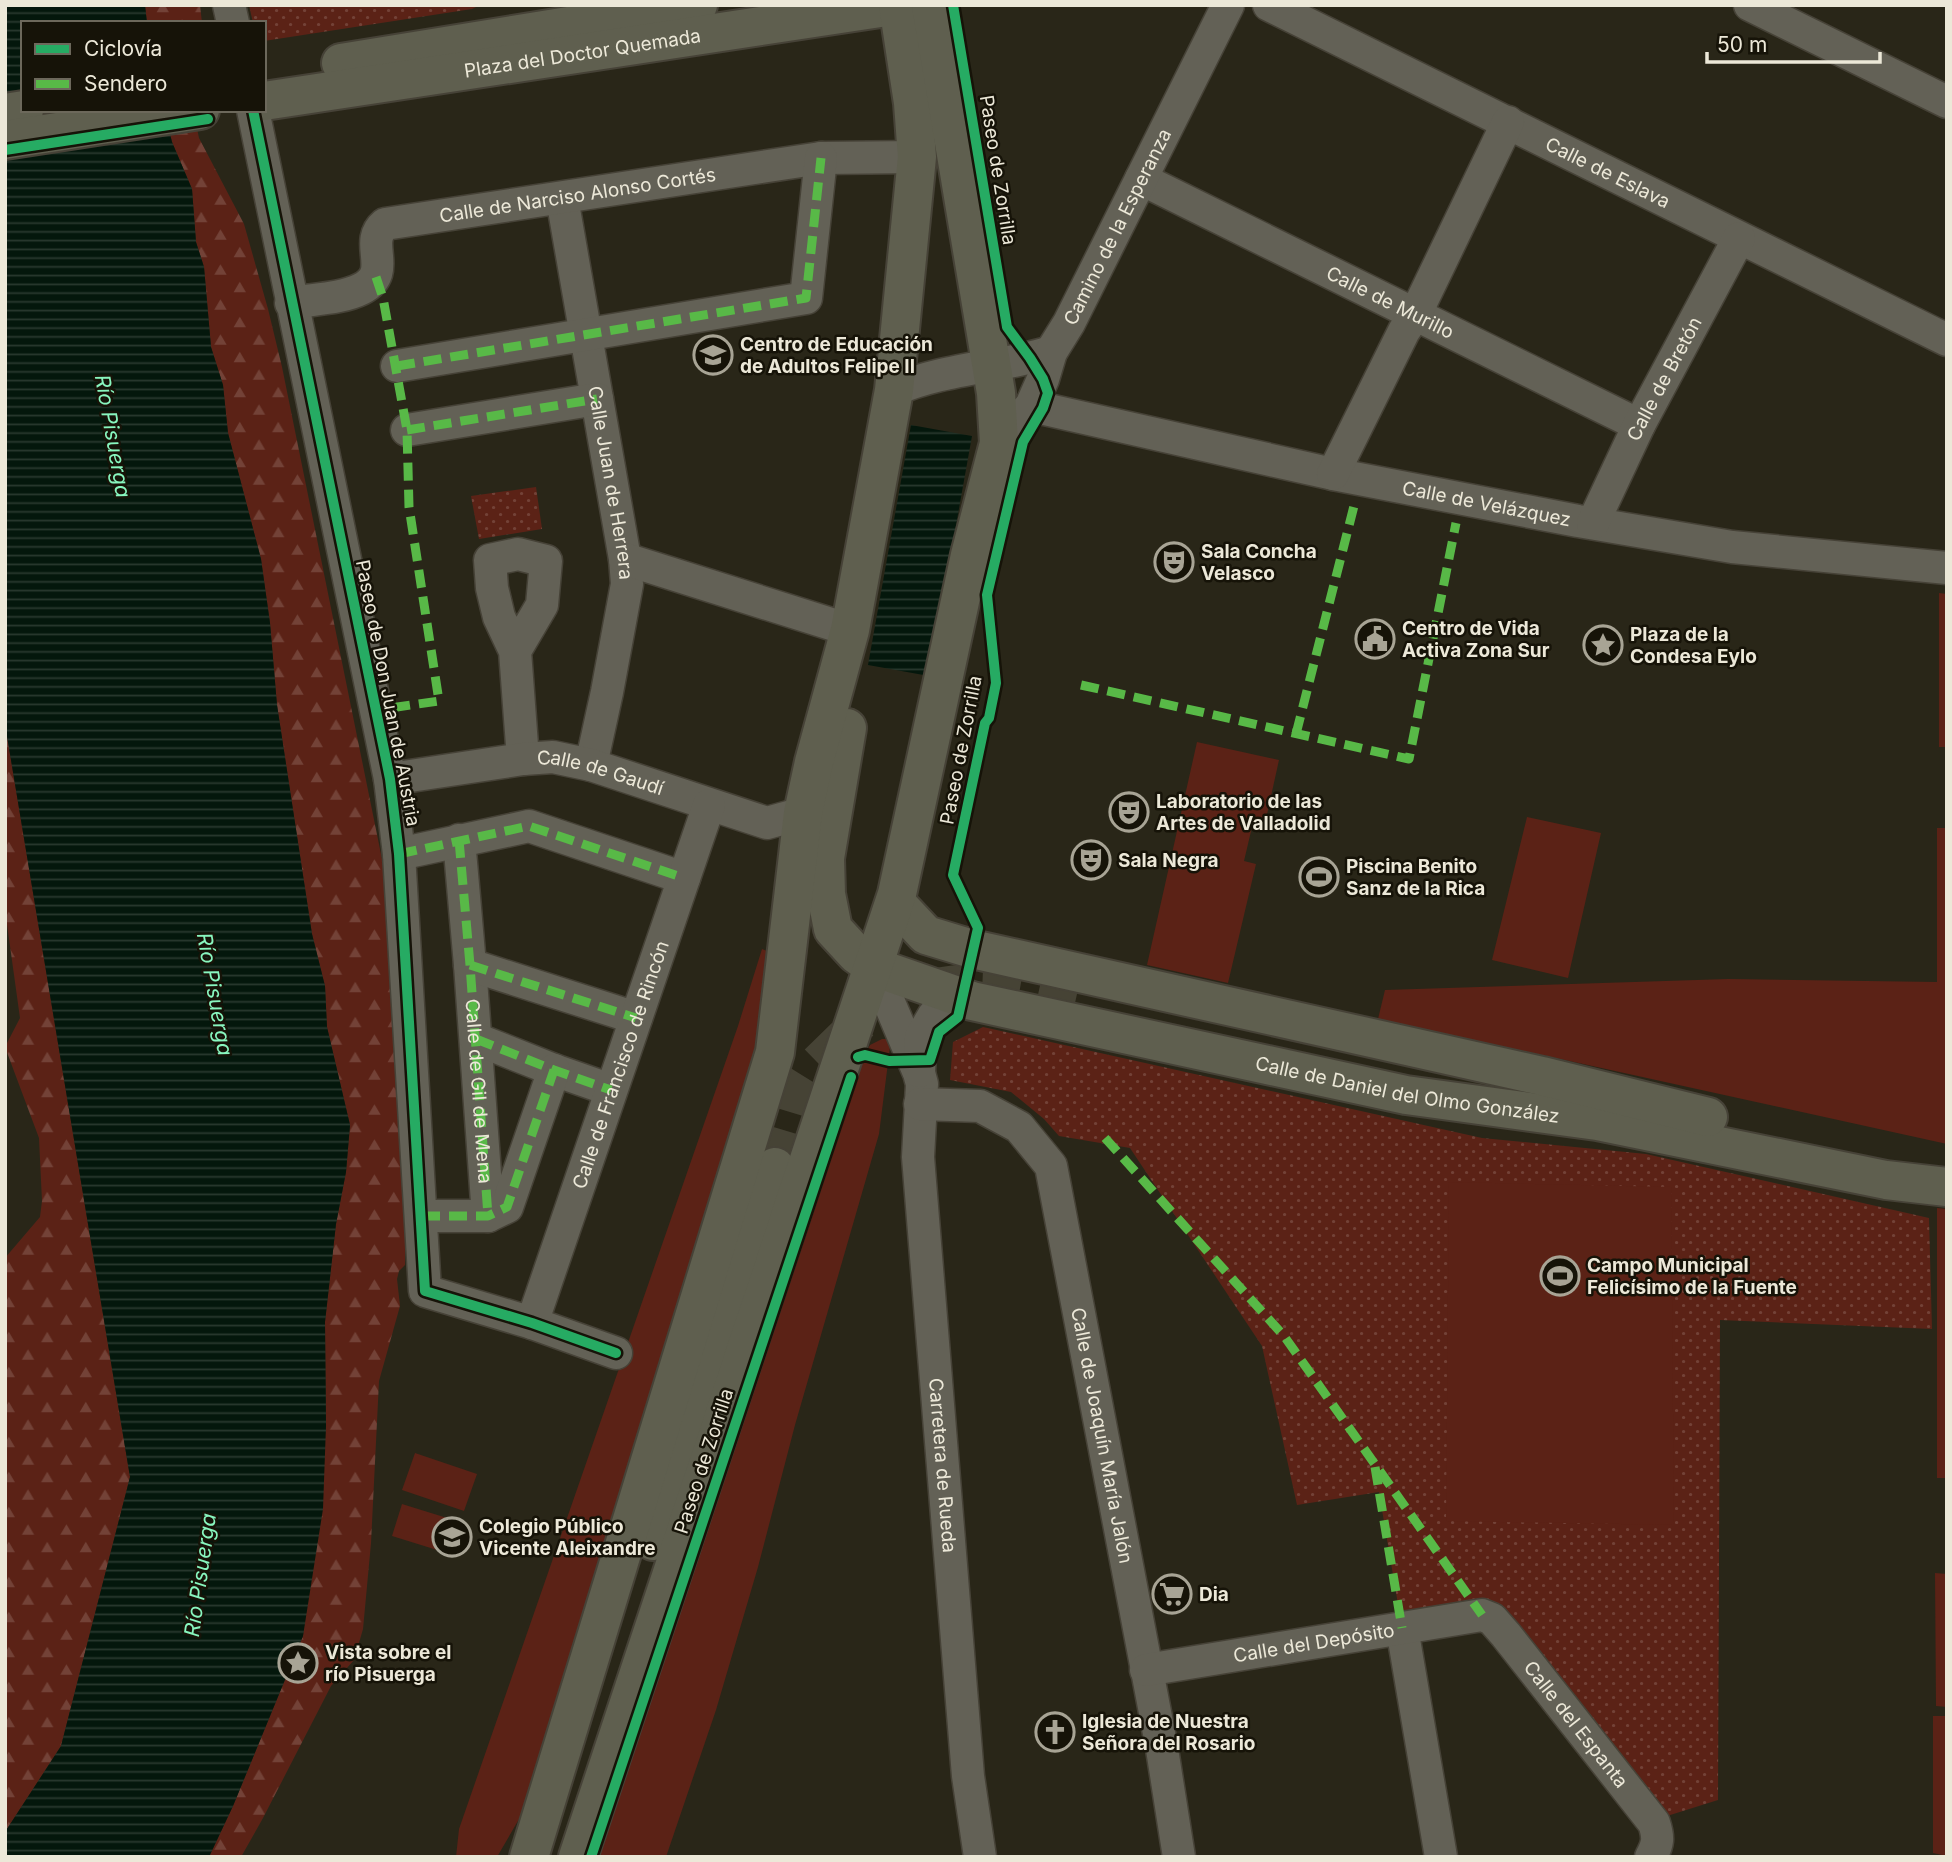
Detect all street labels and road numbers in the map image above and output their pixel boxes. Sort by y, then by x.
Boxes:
street label: Plaza del Doctor Quemada [462,24,702,82]
street label: Paseo de Zorrilla [975,93,1021,247]
street label: Camino de la Esperanza [1058,125,1176,329]
street label: Calle de Eslava [1542,132,1674,213]
street label: Calle de Narciso Alonso Cortés [438,163,717,227]
street label: Calle de Murillo [1323,261,1458,343]
street label: Calle de Bretón [1622,313,1706,444]
street label: Calle Juan de Herrera [584,384,638,580]
street label: Calle de Velázquez [1400,476,1573,531]
street label: Paseo de Don Juan de Austria [351,558,425,828]
street label: Paseo de Zorrilla [935,673,987,827]
street label: Calle de Gaudí [536,745,667,800]
street label: Calle de Francisco de Rincón [567,938,673,1192]
street label: Calle de Gil de Mena [461,998,497,1184]
street label: Calle de Daniel del Olmo González [1253,1051,1561,1127]
street label: Calle de Joaquín María Jalón [1067,1305,1138,1565]
street label: Carretera de Rueda [924,1377,961,1554]
street label: Paseo de Zorrilla [670,1385,738,1537]
street label: Calle del Depósito [1232,1618,1396,1667]
street label: Calle del Espanta [1519,1656,1633,1792]

